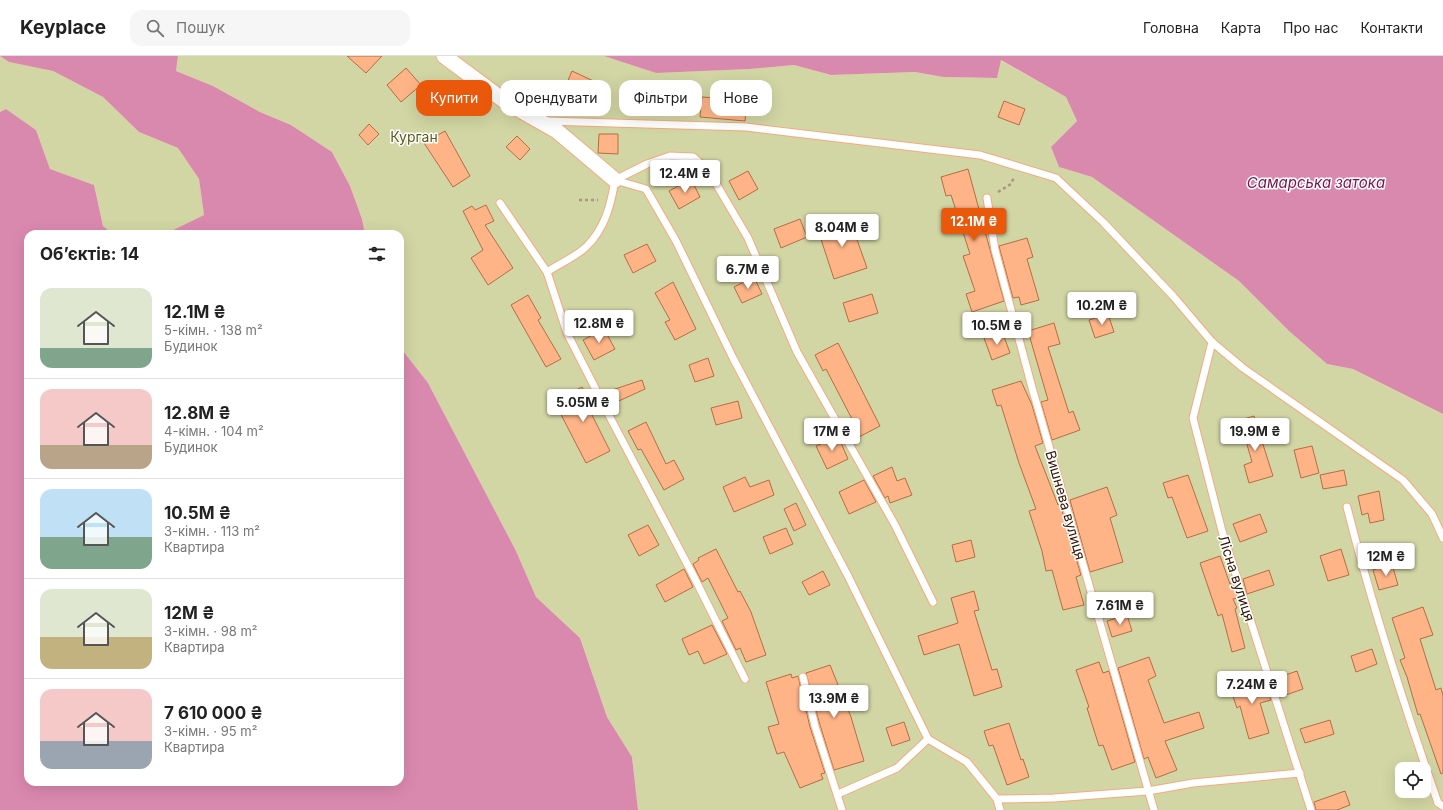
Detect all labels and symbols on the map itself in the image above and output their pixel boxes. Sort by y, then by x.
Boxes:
park label: Курган [390,128,438,145]
pin: 12.4M ₴ [648,160,722,194]
water label: Самарська затока [1247,173,1385,192]
pin: 12.1M ₴ [937,208,1011,242]
pin: 8.04M ₴ [805,214,879,248]
pin: 6.7M ₴ [715,256,781,290]
pin: 10.2M ₴ [1065,292,1139,326]
pin: 12.8M ₴ [562,310,636,344]
pin: 10.5M ₴ [960,312,1034,346]
pin: 5.05M ₴ [546,389,620,423]
pin: 17M ₴ [804,418,860,452]
pin: 19.9M ₴ [1218,418,1292,452]
street label: Вишнева вулиця [1042,448,1090,562]
street label: Лісна вулиця [1215,533,1259,623]
pin: 12M ₴ [1358,543,1414,577]
pin: 7.61M ₴ [1083,592,1157,626]
pin: 7.24M ₴ [1215,671,1289,705]
pin: 13.9M ₴ [797,685,871,719]

